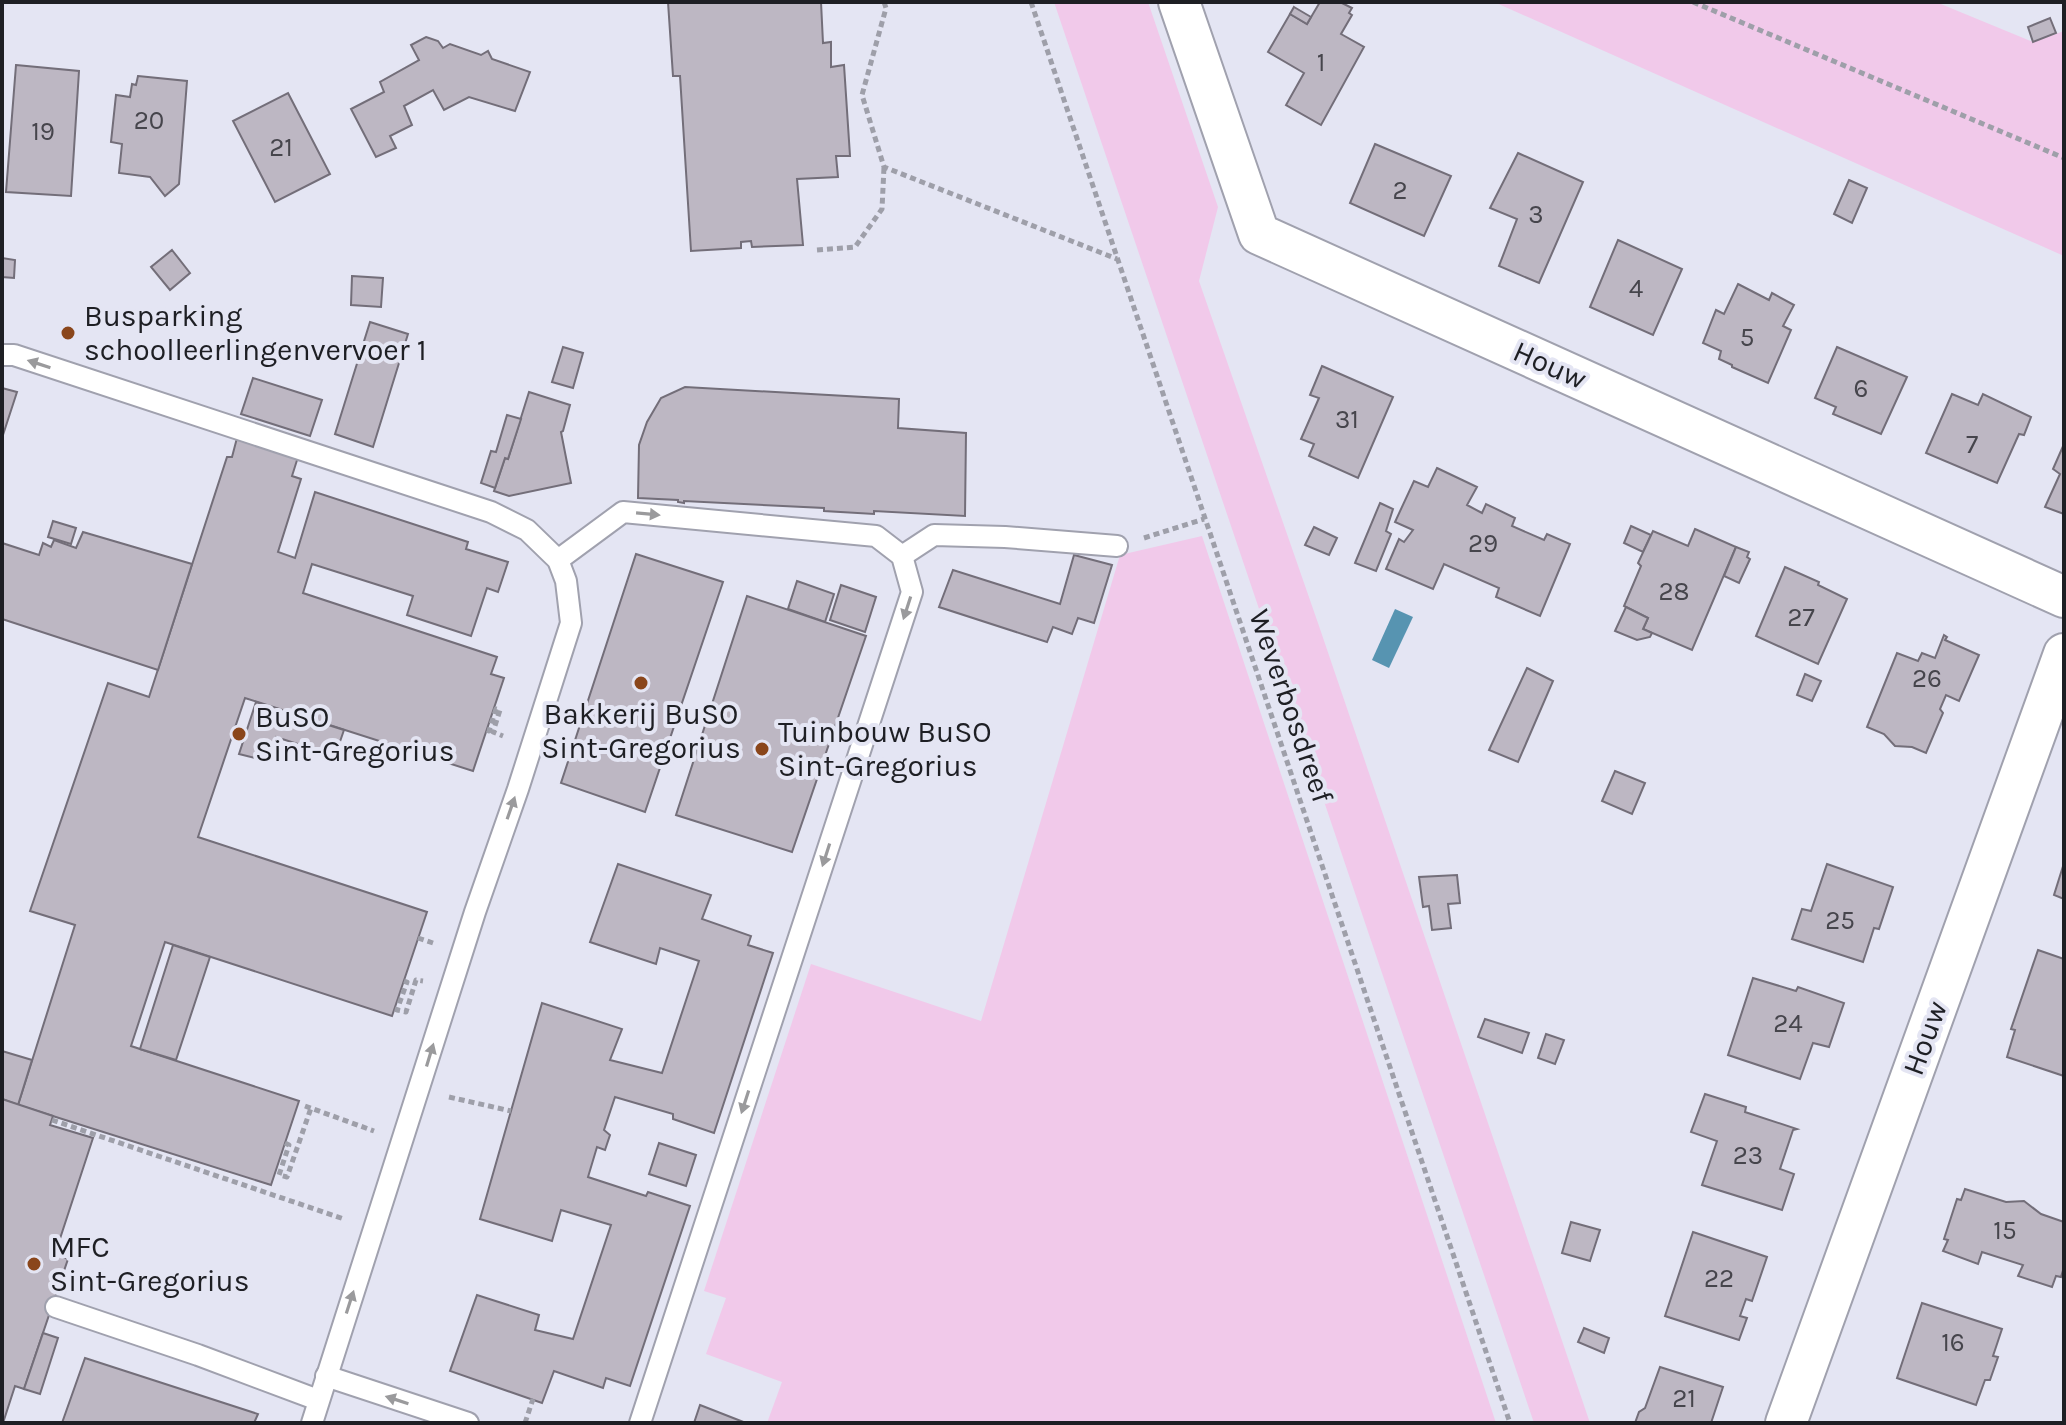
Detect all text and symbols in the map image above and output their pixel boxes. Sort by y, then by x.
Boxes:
house number: 1 [1317,47,1325,78]
house number: 20 [134,105,164,136]
house number: 19 [31,116,55,147]
house number: 21 [269,132,293,163]
house number: 2 [1392,175,1408,206]
house number: 3 [1528,199,1544,230]
house number: 4 [1629,273,1643,304]
place label: Busparking schoolleerlingenvervoer 1 [84,298,427,368]
house number: 5 [1740,322,1754,353]
marker: Busparking schoolleerlingenvervoer 1 [59,324,77,342]
street label: Houw [1508,333,1592,397]
one-way arrow [26,357,50,369]
house number: 6 [1854,373,1868,404]
house number: 31 [1335,404,1359,435]
house number: 7 [1966,429,1978,460]
one-way arrow [636,508,661,521]
house number: 29 [1468,528,1498,559]
house number: 28 [1658,576,1690,607]
one-way arrow [901,596,913,620]
house number: 27 [1787,602,1815,633]
street label: Weverbosdreef [1241,605,1341,808]
house number: 26 [1912,663,1942,694]
marker: Bakkerij BuSO Sint-Gregorius [632,674,650,692]
place label: Bakkerij BuSO Sint-Gregorius [541,696,741,766]
place label: BuSO Sint-Gregorius [255,699,455,769]
place label: Tuinbouw BuSO Sint-Gregorius [778,714,992,784]
marker: BuSO Sint-Gregorius [230,725,248,743]
marker: Tuinbouw BuSO Sint-Gregorius [753,740,771,758]
one-way arrow [506,796,518,820]
one-way arrow [820,843,832,867]
house number: 25 [1825,905,1855,936]
street label: Houw [1895,996,1955,1080]
house number: 24 [1773,1008,1803,1039]
one-way arrow [424,1043,437,1067]
one-way arrow [739,1090,751,1114]
house number: 23 [1733,1140,1763,1171]
house number: 15 [1993,1215,2017,1246]
place label: MFC Sint-Gregorius [50,1229,250,1299]
marker: MFC Sint-Gregorius [25,1255,43,1273]
house number: 22 [1704,1263,1734,1294]
one-way arrow [344,1290,356,1314]
house number: 16 [1941,1327,1965,1358]
house number: 21 [1672,1383,1696,1414]
one-way arrow [385,1393,409,1406]

